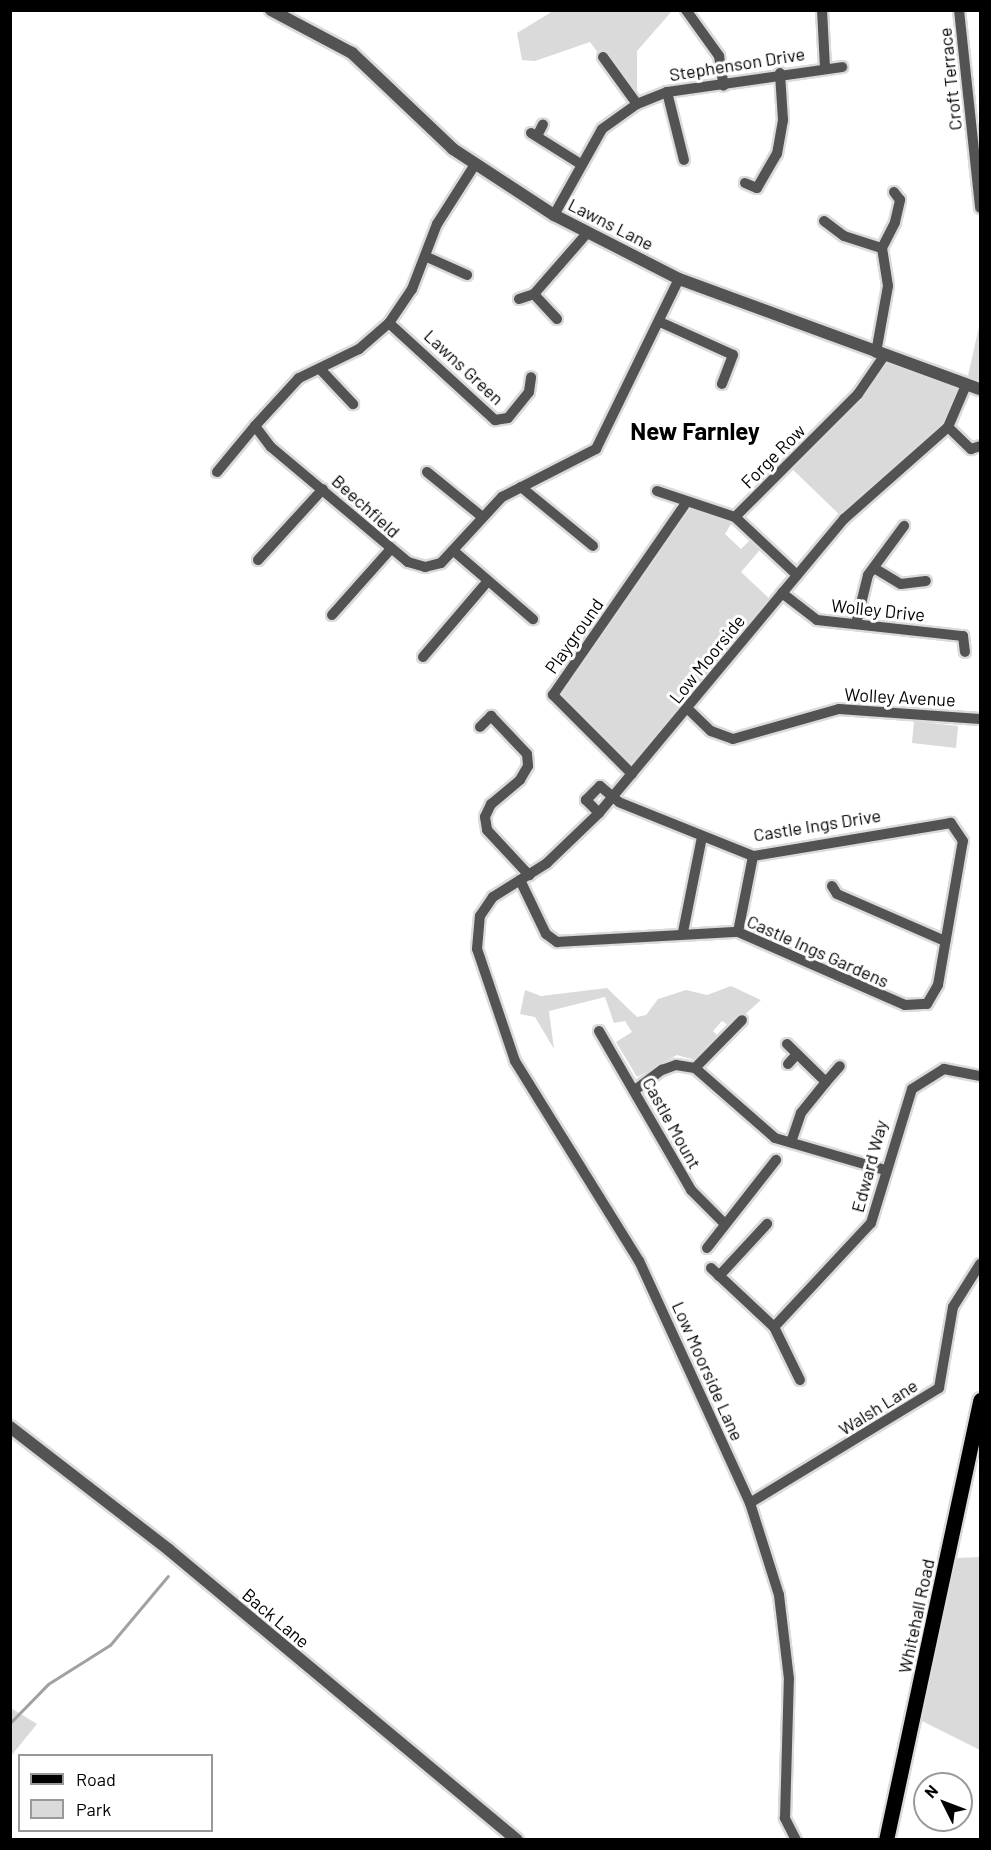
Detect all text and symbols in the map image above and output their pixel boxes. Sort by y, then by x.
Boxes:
street label: Croft Terrace [934,26,966,132]
street label: Stephenson Drive [668,43,806,85]
street label: Lawns Lane [565,193,657,255]
street label: Lawns Green [420,325,508,409]
district label: New Farnley [630,417,760,445]
street label: Forge Row [736,419,810,493]
street label: Beechfield [328,470,404,542]
street label: Playground [540,594,608,678]
street label: Wolley Drive [830,594,926,626]
street label: Low Moorside [665,610,749,708]
street label: Wolley Avenue [844,683,956,711]
street label: Castle Ings Drive [752,804,882,846]
street label: Castle Ings Gardens [744,910,892,992]
street label: Castle Mount [638,1074,706,1172]
street label: Edward Way [846,1117,892,1215]
street label: Low Moorside Lane [668,1298,748,1444]
street label: Walsh Lane [835,1374,921,1440]
street label: Whitehall Road [893,1557,939,1675]
street label: Back Lane [238,1584,314,1652]
legend [18,1754,213,1832]
text: Road [76,1768,116,1790]
north arrow [913,1772,973,1832]
text: N [920,1781,941,1801]
text: Park [76,1798,111,1820]

